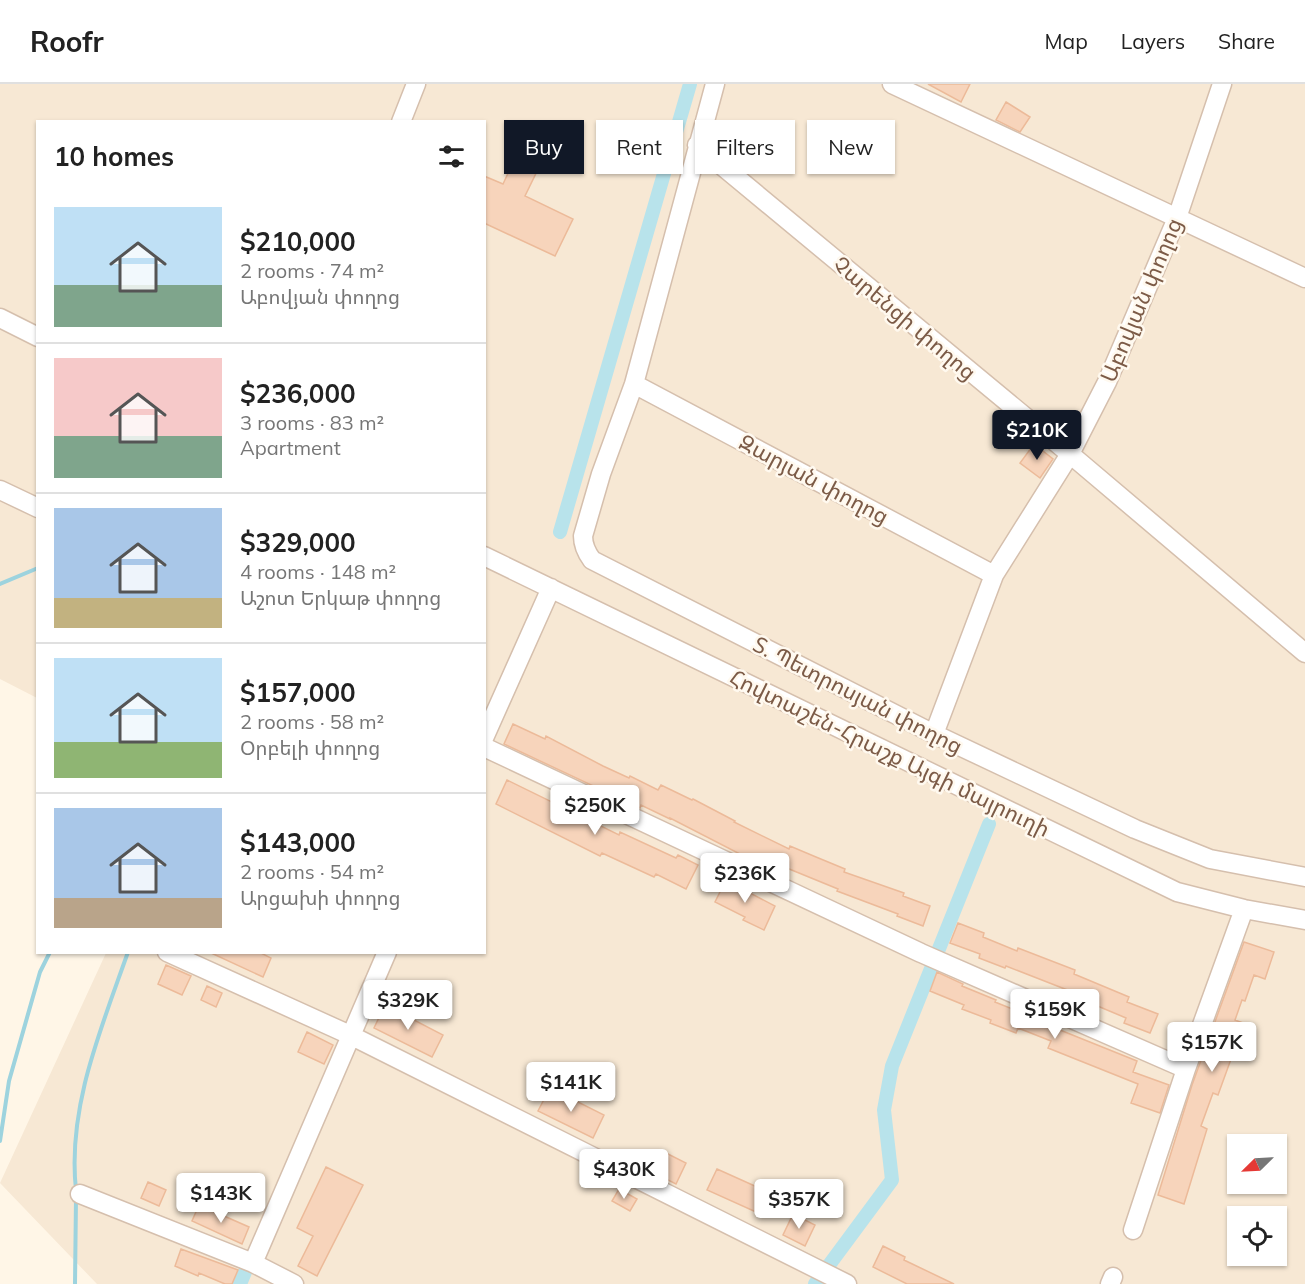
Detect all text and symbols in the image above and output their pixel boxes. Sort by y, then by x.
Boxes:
text: Roofr [30,24,104,59]
text: Map [1045,28,1088,54]
text: Layers [1121,28,1185,54]
text: Share [1218,28,1275,54]
chip: Buy [504,120,584,174]
chip: Rent [596,120,683,174]
chip: Filters [695,120,795,174]
chip: New [807,120,895,174]
text: 10 homes [54,140,174,173]
icon: filters [435,140,468,173]
street label: Աբովյան փողոց [1094,214,1188,386]
text: $210,000 [240,225,356,258]
icon: home [102,231,174,303]
street label: Չարենցի փողոց [828,250,982,386]
text: 2 rooms · 74 m² [240,258,384,283]
text: Աբովյան փողոց [240,284,400,309]
text: $236,000 [240,377,356,410]
icon: home [102,382,174,454]
text: 3 rooms · 83 m² [240,410,384,435]
pin: $210K [995,410,1079,461]
text: $210K [1006,417,1068,442]
street label: Զարյան փողոց [734,428,894,530]
text: Apartment [240,435,341,460]
text: $329,000 [240,526,356,559]
icon: home [102,532,174,604]
text: 4 rooms · 148 m² [240,559,396,584]
text: Աշոտ Երկաթ փողոց [240,585,441,610]
street label: Տ. Պետրոսյան փողոց [749,630,967,760]
street label: Հովտաշեն-Հրաշք Այգի մայրուղի [725,663,1055,843]
text: $157,000 [240,676,356,709]
icon: home [102,682,174,754]
text: 2 rooms · 58 m² [240,709,384,734]
text: Օրբելի փողոց [240,735,380,760]
pin: $250K [553,785,637,836]
text: $250K [564,792,626,817]
text: $143,000 [240,826,356,859]
icon: home [102,832,174,904]
pin: $236K [703,853,787,904]
text: 2 rooms · 54 m² [240,859,384,884]
text: $236K [714,860,776,885]
text: Արցախի փողոց [240,885,400,910]
pin: $329K [366,980,450,1031]
text: $329K [377,987,439,1012]
pin: $159K [1013,989,1097,1040]
text: $159K [1024,996,1086,1021]
pin: $157K [1170,1022,1254,1073]
text: $157K [1181,1029,1243,1054]
pin: $141K [529,1062,613,1113]
text: $141K [540,1069,602,1094]
north arrow [1227,1134,1287,1194]
map controls [1227,1134,1287,1266]
pin: $430K [582,1149,666,1200]
text: $430K [593,1156,655,1181]
pin: $143K [179,1173,263,1224]
pin: $357K [757,1179,841,1230]
text: $143K [190,1180,252,1205]
text: $357K [768,1186,830,1211]
button: locate [1227,1206,1287,1266]

